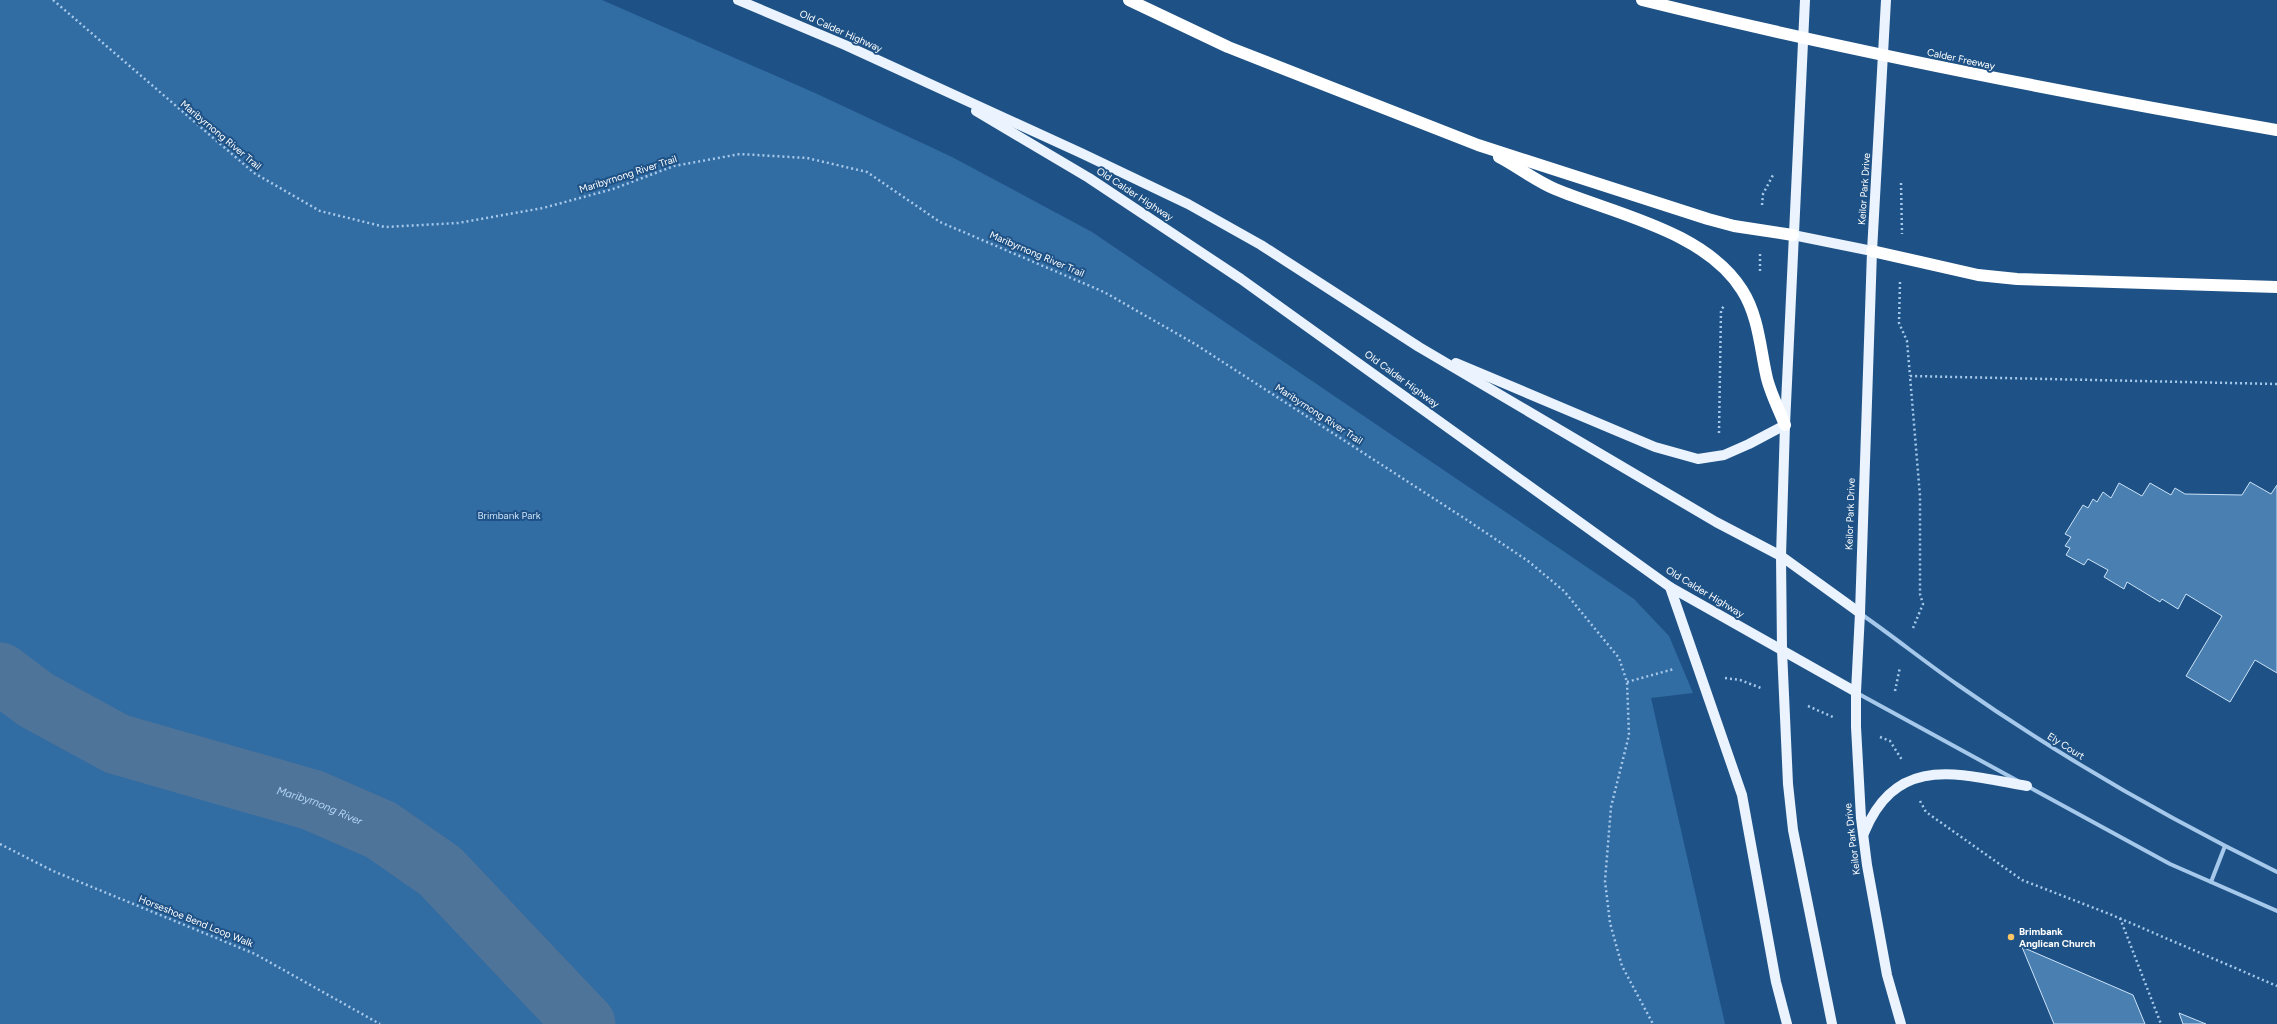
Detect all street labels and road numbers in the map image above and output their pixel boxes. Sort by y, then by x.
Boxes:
street label: Old Calder Highway [798,7,885,55]
street label: Calder Freeway [1926,45,1997,73]
street label: Maribyrnong River Trail [178,97,264,173]
street label: Maribyrnong River Trail [578,152,678,196]
street label: Keilor Park Drive [1855,152,1873,225]
street label: Old Calder Highway [1094,164,1177,224]
street label: Maribyrnong River Trail [988,228,1086,280]
street label: Old Calder Highway [1362,348,1442,411]
street label: Maribyrnong River Trail [1273,381,1365,447]
street label: Keilor Park Drive [1842,477,1858,550]
street label: Old Calder Highway [1663,563,1747,621]
street label: Ely Court [2045,729,2087,763]
street label: Keilor Park Drive [1841,802,1863,876]
street label: Horseshoe Bend Loop Walk [137,892,255,950]

